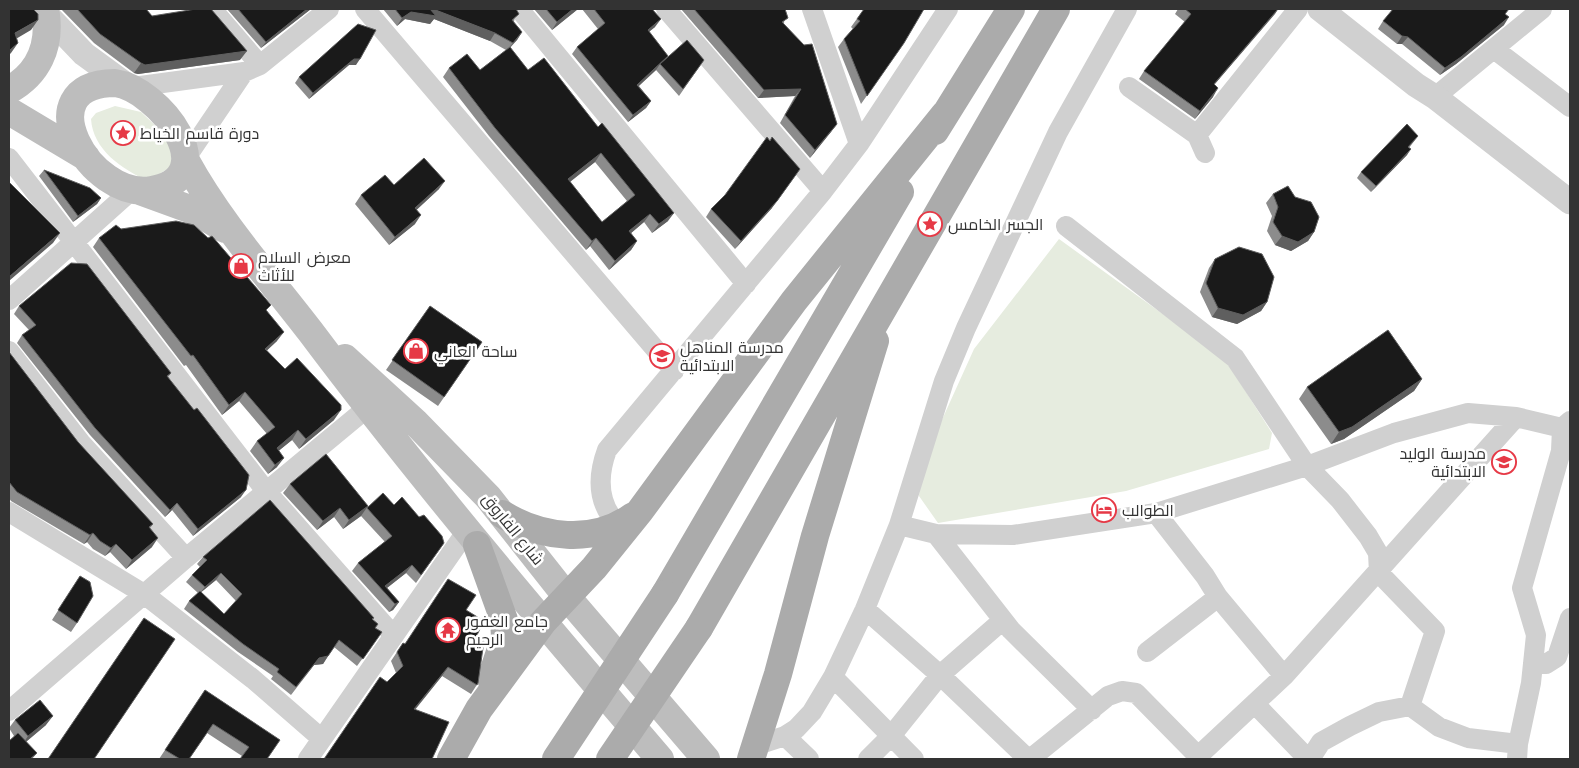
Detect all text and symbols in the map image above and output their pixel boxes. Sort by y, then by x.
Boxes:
place icon: دورة قاسم الخياط [110,120,136,146]
place label: دورة قاسم الخياط [140,124,259,145]
place icon: الجسر الخامس [917,211,943,237]
place label: الجسر الخامس [948,215,1043,235]
place label: معرض السلام للأثاث [258,248,351,285]
shop icon: معرض السلام للأثاث [228,253,254,279]
shop icon: ساحة العاني [403,338,429,364]
place label: مدرسة المناهل الابتدائية [680,338,784,375]
place label: ساحة العاني [434,342,518,365]
school or university icon: مدرسة المناهل الابتدائية [649,343,675,369]
place label: مدرسة الوليد الابتدائية [1399,444,1486,481]
school or university icon: مدرسة الوليد الابتدائية [1491,449,1517,475]
street label: شارع الفاروق [477,489,548,570]
hotel icon: الطوالب [1091,497,1117,523]
place label: الطوالب [1122,501,1174,520]
place label: جامع الغفور الرحيم [465,612,548,651]
temple icon: جامع الغفور الرحيم [435,617,461,643]

